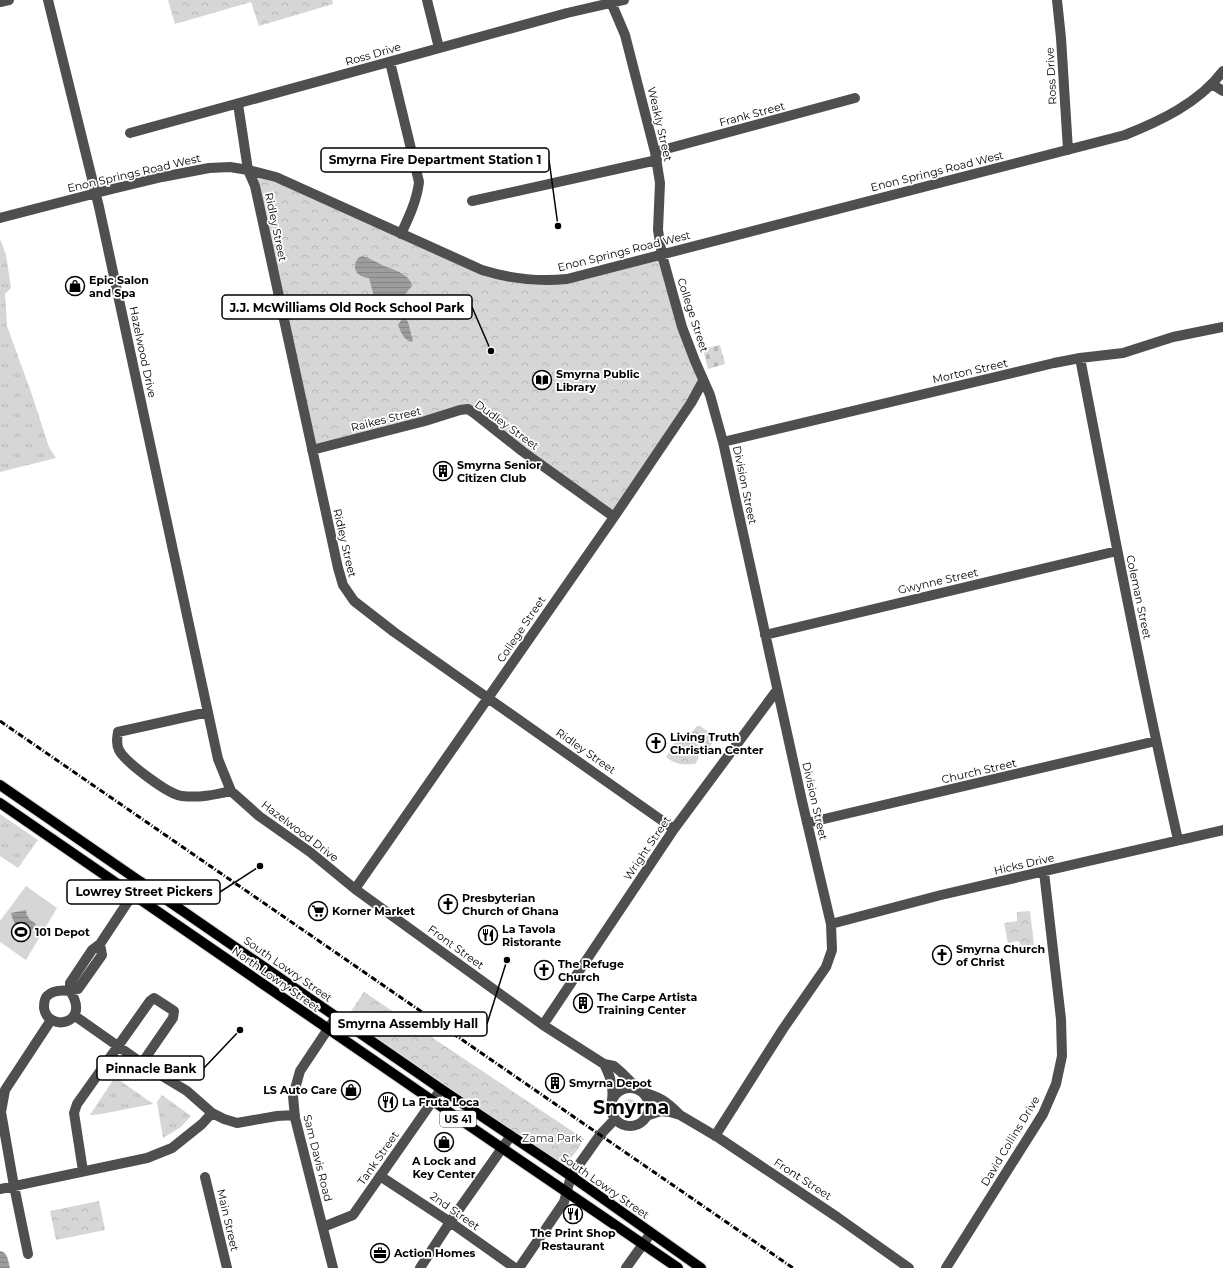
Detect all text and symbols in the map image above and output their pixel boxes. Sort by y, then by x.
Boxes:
street label: Ross Drive [344,39,403,69]
street label: Ross Drive [1042,47,1059,105]
street label: Weakly Street [645,85,676,163]
street label: Frank Street [718,98,787,129]
callout: Smyrna Fire Department Station 1 [321,148,549,172]
street label: Enon Springs Road West [869,148,1005,194]
street label: Enon Springs Road West [66,151,203,195]
text: Smyrna Fire Department Station 1 [329,152,541,167]
street label: Ridley Street [262,191,290,263]
street label: Enon Springs Road West [556,228,692,274]
place label: Epic Salon and Spa [89,273,149,300]
shop icon: Epic Salon and Spa [64,275,86,297]
street label: College Street [674,276,712,354]
callout: J.J. McWilliams Old Rock School Park [222,295,472,319]
text: J.J. McWilliams Old Rock School Park [229,300,464,315]
street label: Hazelwood Drive [126,305,160,399]
street label: Morton Street [931,355,1009,386]
place label: Smyrna Public Library [556,367,640,394]
library icon: Smyrna Public Library [531,369,553,391]
street label: Dudley Street [472,397,542,453]
street label: Raikes Street [349,403,423,434]
street label: Division Street [730,445,760,526]
place label: Smyrna Senior Citizen Club [457,458,541,485]
building icon: Smyrna Senior Citizen Club [432,460,454,482]
street label: Ridley Street [330,507,360,579]
street label: Coleman Street [1123,554,1155,641]
street label: Gwynne Street [897,565,980,597]
street label: College Street [494,593,549,665]
street label: Ridley Street [553,725,619,777]
place label: Living Truth Christian Center [670,730,764,757]
church icon: Living Truth Christian Center [645,732,667,754]
street label: Church Street [940,755,1018,786]
street label: Division Street [799,761,831,842]
street label: Hazelwood Drive [259,797,342,865]
street label: Wright Street [620,813,674,883]
street label: Hicks Drive [992,850,1056,878]
callout: Lowrey Street Pickers [67,880,220,904]
text: Lowrey Street Pickers [75,884,213,899]
place label: Presbyterian Church of Ghana [462,891,559,918]
church icon: Presbyterian Church of Ghana [437,893,459,915]
supermarket icon: Korner Market [307,900,329,922]
place label: Korner Market [332,904,415,918]
sports icon: 101 Depot [10,921,32,943]
street label: Front Street [425,922,487,972]
place label: La Tavola Ristorante [502,922,561,949]
restaurant icon: La Tavola Ristorante [477,924,499,946]
place label: 101 Depot [35,925,90,939]
street label: South Lowry Street [241,933,335,1005]
place label: Smyrna Church of Christ [956,942,1045,969]
street label: North Lowry Street [229,943,323,1015]
church icon: Smyrna Church of Christ [931,944,953,966]
place label: The Refuge Church [558,957,624,984]
church icon: The Refuge Church [533,959,555,981]
place label: The Carpe Artista Training Center [597,990,697,1017]
building icon: The Carpe Artista Training Center [572,992,594,1014]
callout: Smyrna Assembly Hall [330,1012,487,1036]
text: Smyrna Assembly Hall [338,1016,478,1031]
callout: Pinnacle Bank [97,1056,204,1080]
text: Pinnacle Bank [106,1061,197,1076]
building icon: Smyrna Depot [544,1072,566,1094]
place label: Smyrna Depot [569,1076,652,1090]
shop icon: LS Auto Care [340,1079,362,1101]
place label: LS Auto Care [263,1083,337,1097]
restaurant icon: La Fruta Loca [377,1091,399,1113]
street label: David Collins Drive [978,1093,1043,1189]
place label: La Fruta Loca [402,1095,480,1109]
district label: Smyrna [593,1096,669,1119]
road number: US 41 [440,1111,476,1127]
street label: Sam Davis Road [300,1113,336,1203]
street label: Tank Street [354,1128,402,1188]
shop icon: A Lock and Key Center [433,1131,455,1153]
park label: Zama Park [522,1131,582,1145]
street label: South Lowry Street [558,1150,652,1222]
place label: A Lock and Key Center [411,1154,476,1181]
street label: Front Street [771,1155,835,1203]
street label: Main Street [214,1187,242,1253]
street label: 2nd Street [428,1189,483,1233]
restaurant icon: The Print Shop Restaurant [562,1203,584,1225]
place label: The Print Shop Restaurant [530,1226,616,1253]
office icon: Action Homes [369,1242,391,1264]
place label: Action Homes [393,1246,476,1260]

